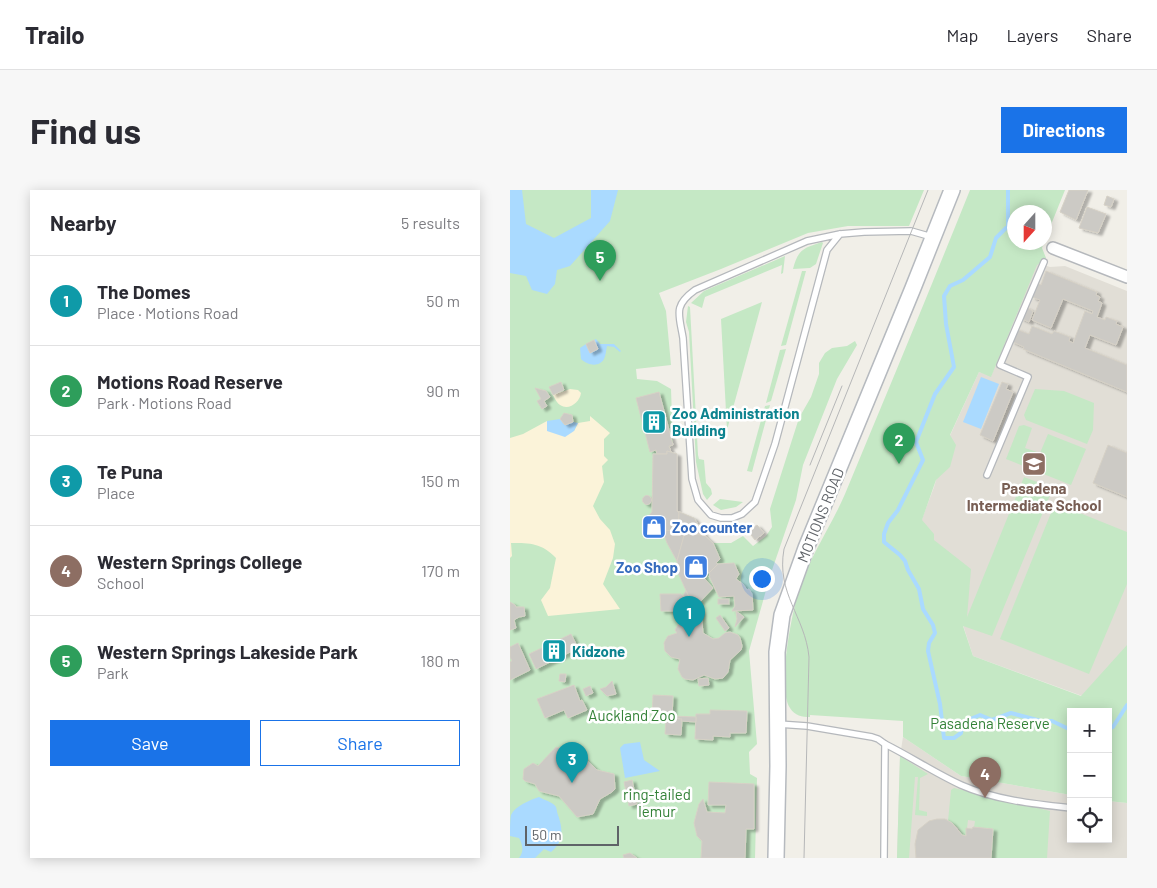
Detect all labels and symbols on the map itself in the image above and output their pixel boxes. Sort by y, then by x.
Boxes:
north arrow [1007,205,1052,250]
pin: 5 [584,240,616,281]
place label: Zoo Administration Building [672,404,799,439]
building icon: Zoo Administration Building [641,409,667,435]
pin: 2 [883,423,915,464]
school or university icon: Pasadena Intermediate School [1021,451,1047,477]
street label: MOTIONS ROAD [793,465,847,565]
place label: Pasadena Intermediate School [967,479,1101,514]
shop icon: Zoo counter [641,514,667,540]
place label: Zoo counter [672,518,753,536]
shop icon: Zoo Shop [683,554,709,580]
place label: Zoo Shop [616,558,678,576]
your location [749,566,775,592]
pin: 1 [673,596,705,637]
building icon: Kidzone [541,638,567,664]
place label: Kidzone [572,642,625,660]
park label: Auckland Zoo [588,706,676,724]
park label: Pasadena Reserve [930,714,1050,732]
pin: 3 [556,742,588,783]
pin: 4 [969,757,1001,798]
park label: ring-tailed lemur [623,785,691,820]
scale bar [525,823,619,846]

